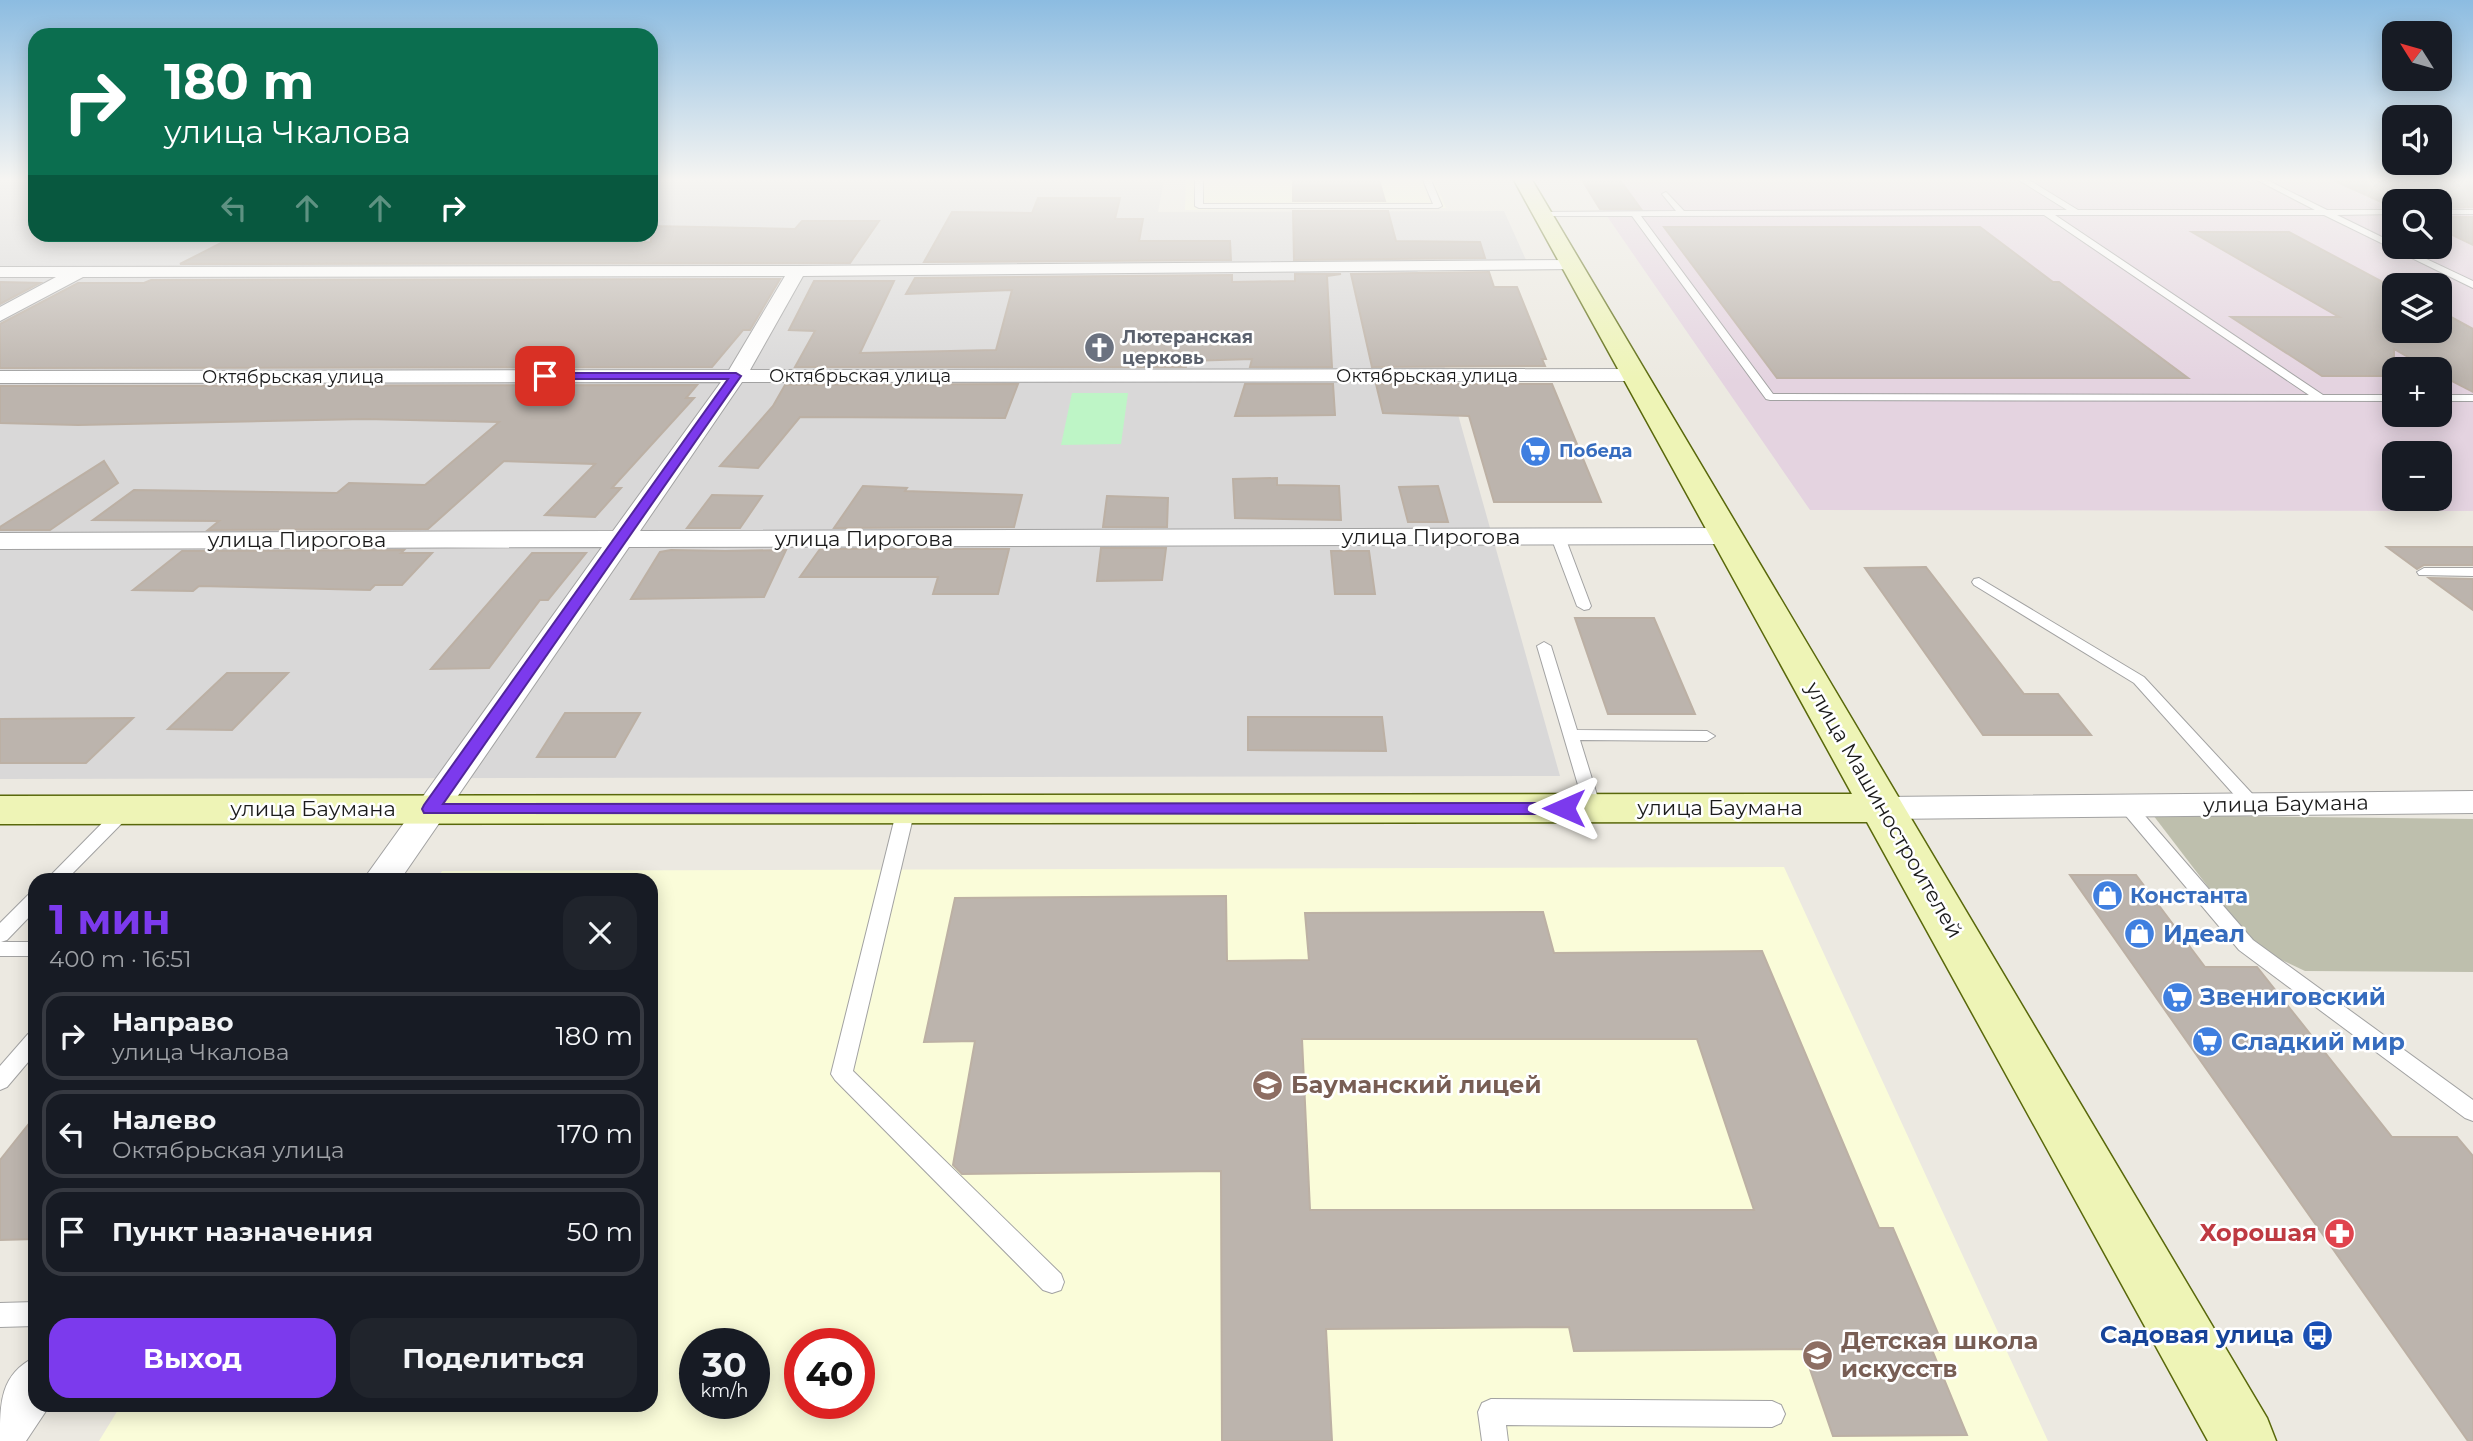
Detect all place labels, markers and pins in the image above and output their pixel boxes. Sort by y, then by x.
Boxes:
place label: Лютеранская церковь [1122,326,1253,369]
church icon: Лютеранская церковь [1082,330,1116,364]
pin [515,346,575,406]
supermarket icon: Победа [1519,434,1553,468]
place label: Победа [1559,440,1632,462]
shop icon: Константа [2090,879,2124,913]
place label: Константа [2130,883,2248,908]
shop icon: Идеал [2123,917,2157,951]
place label: Идеал [2163,919,2245,948]
supermarket icon: Звениговский [2160,980,2194,1014]
place label: Звениговский [2199,982,2386,1011]
supermarket icon: Сладкий мир [2191,1025,2225,1059]
place label: Сладкий мир [2231,1027,2405,1056]
school or university icon: Бауманский лицей [1251,1068,1285,1102]
place label: Бауманский лицей [1291,1070,1542,1099]
pharmacy icon: Хорошая [2323,1216,2357,1250]
place label: Хорошая [2199,1218,2317,1247]
bus stop icon: Садовая улица [2300,1318,2334,1352]
place label: Садовая улица [2100,1320,2294,1349]
place label: Детская школа искусств [1841,1326,2038,1383]
school or university icon: Детская школа искусств [1801,1338,1835,1372]

